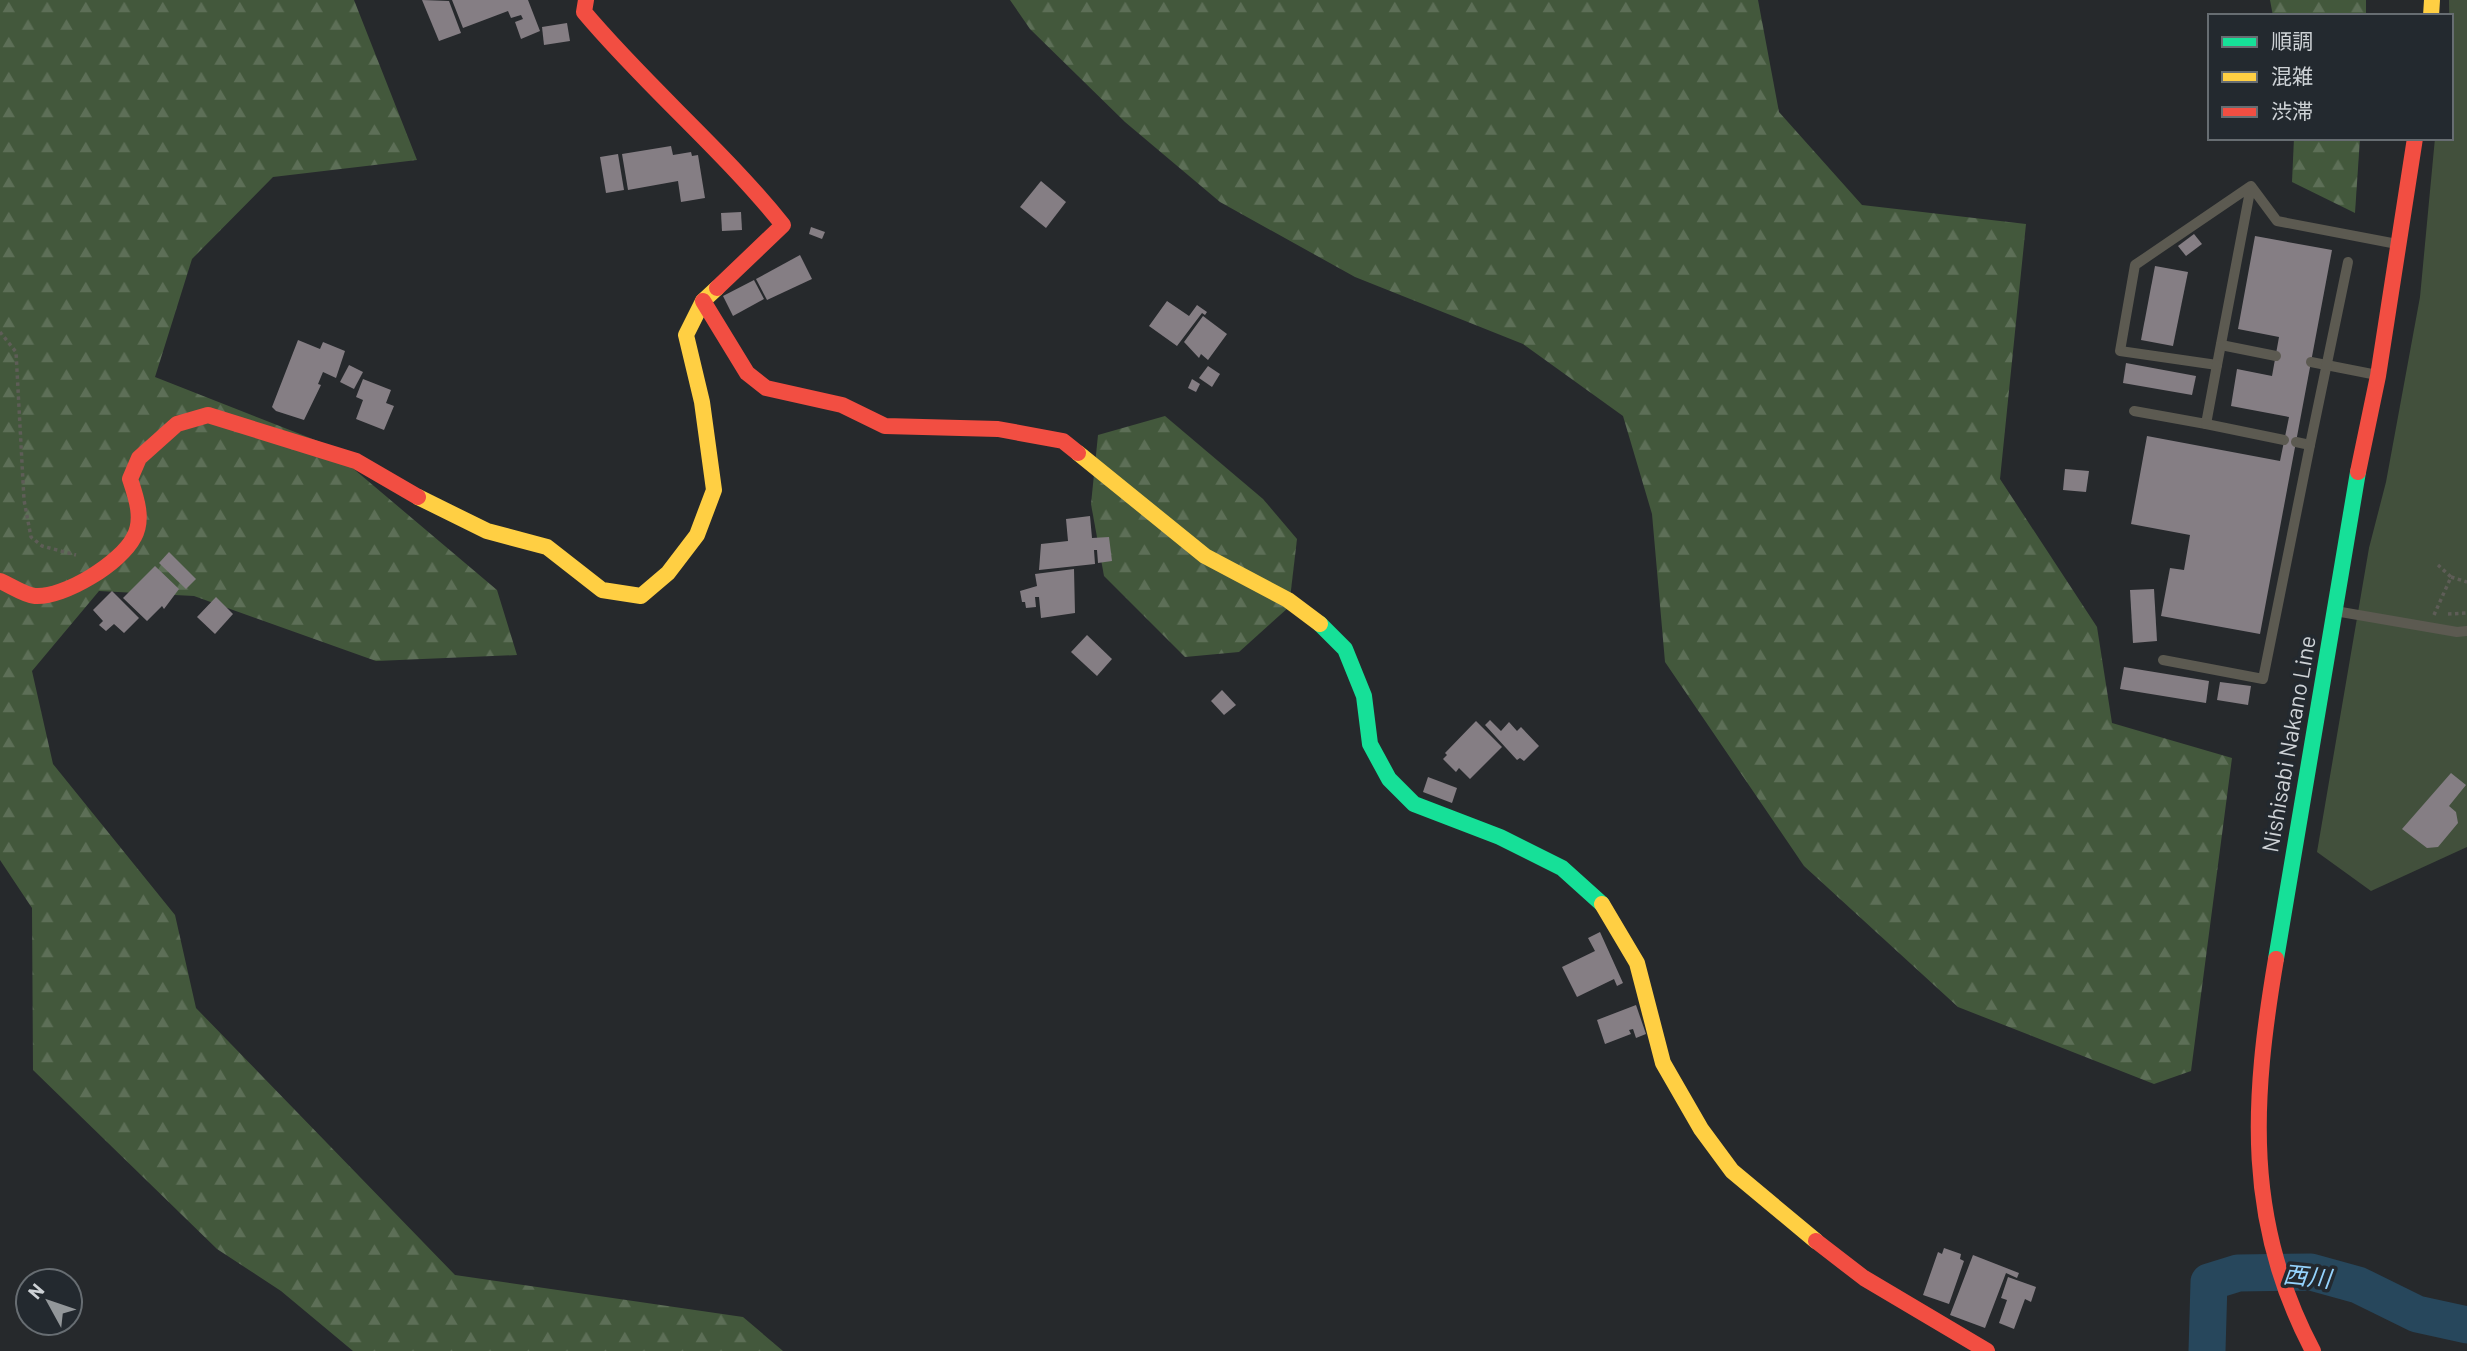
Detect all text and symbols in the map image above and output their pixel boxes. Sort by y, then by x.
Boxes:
legend [2208,14,2453,140]
text: 順調 [2271,28,2313,53]
text: 混雑 [2271,63,2313,88]
text: 渋滞 [2271,98,2313,123]
street label: Nishisabi Nakano Line [2255,633,2321,854]
water label: 西川 [2282,1259,2336,1293]
north arrow [14,1267,84,1337]
text: N [23,1279,48,1303]

